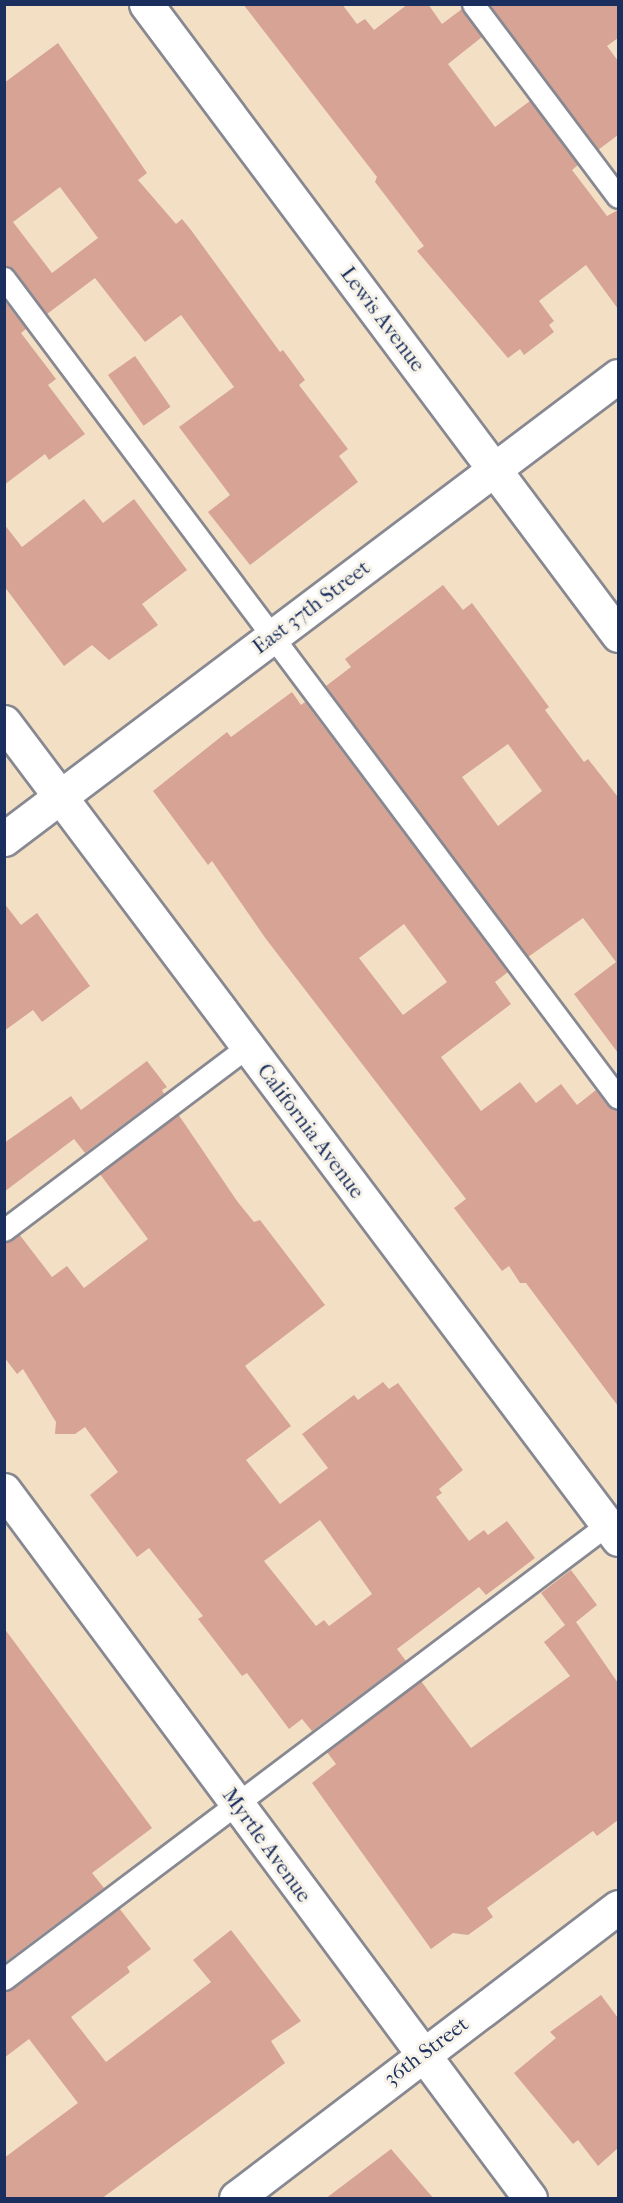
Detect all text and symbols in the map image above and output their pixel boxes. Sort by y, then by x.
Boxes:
street label: Lewis Avenue [335,262,431,376]
street label: East 37th Street [247,555,375,659]
street label: California Avenue [252,1059,370,1203]
street label: Myrtle Avenue [217,1783,317,1907]
street label: 36th Street [379,2011,473,2091]

